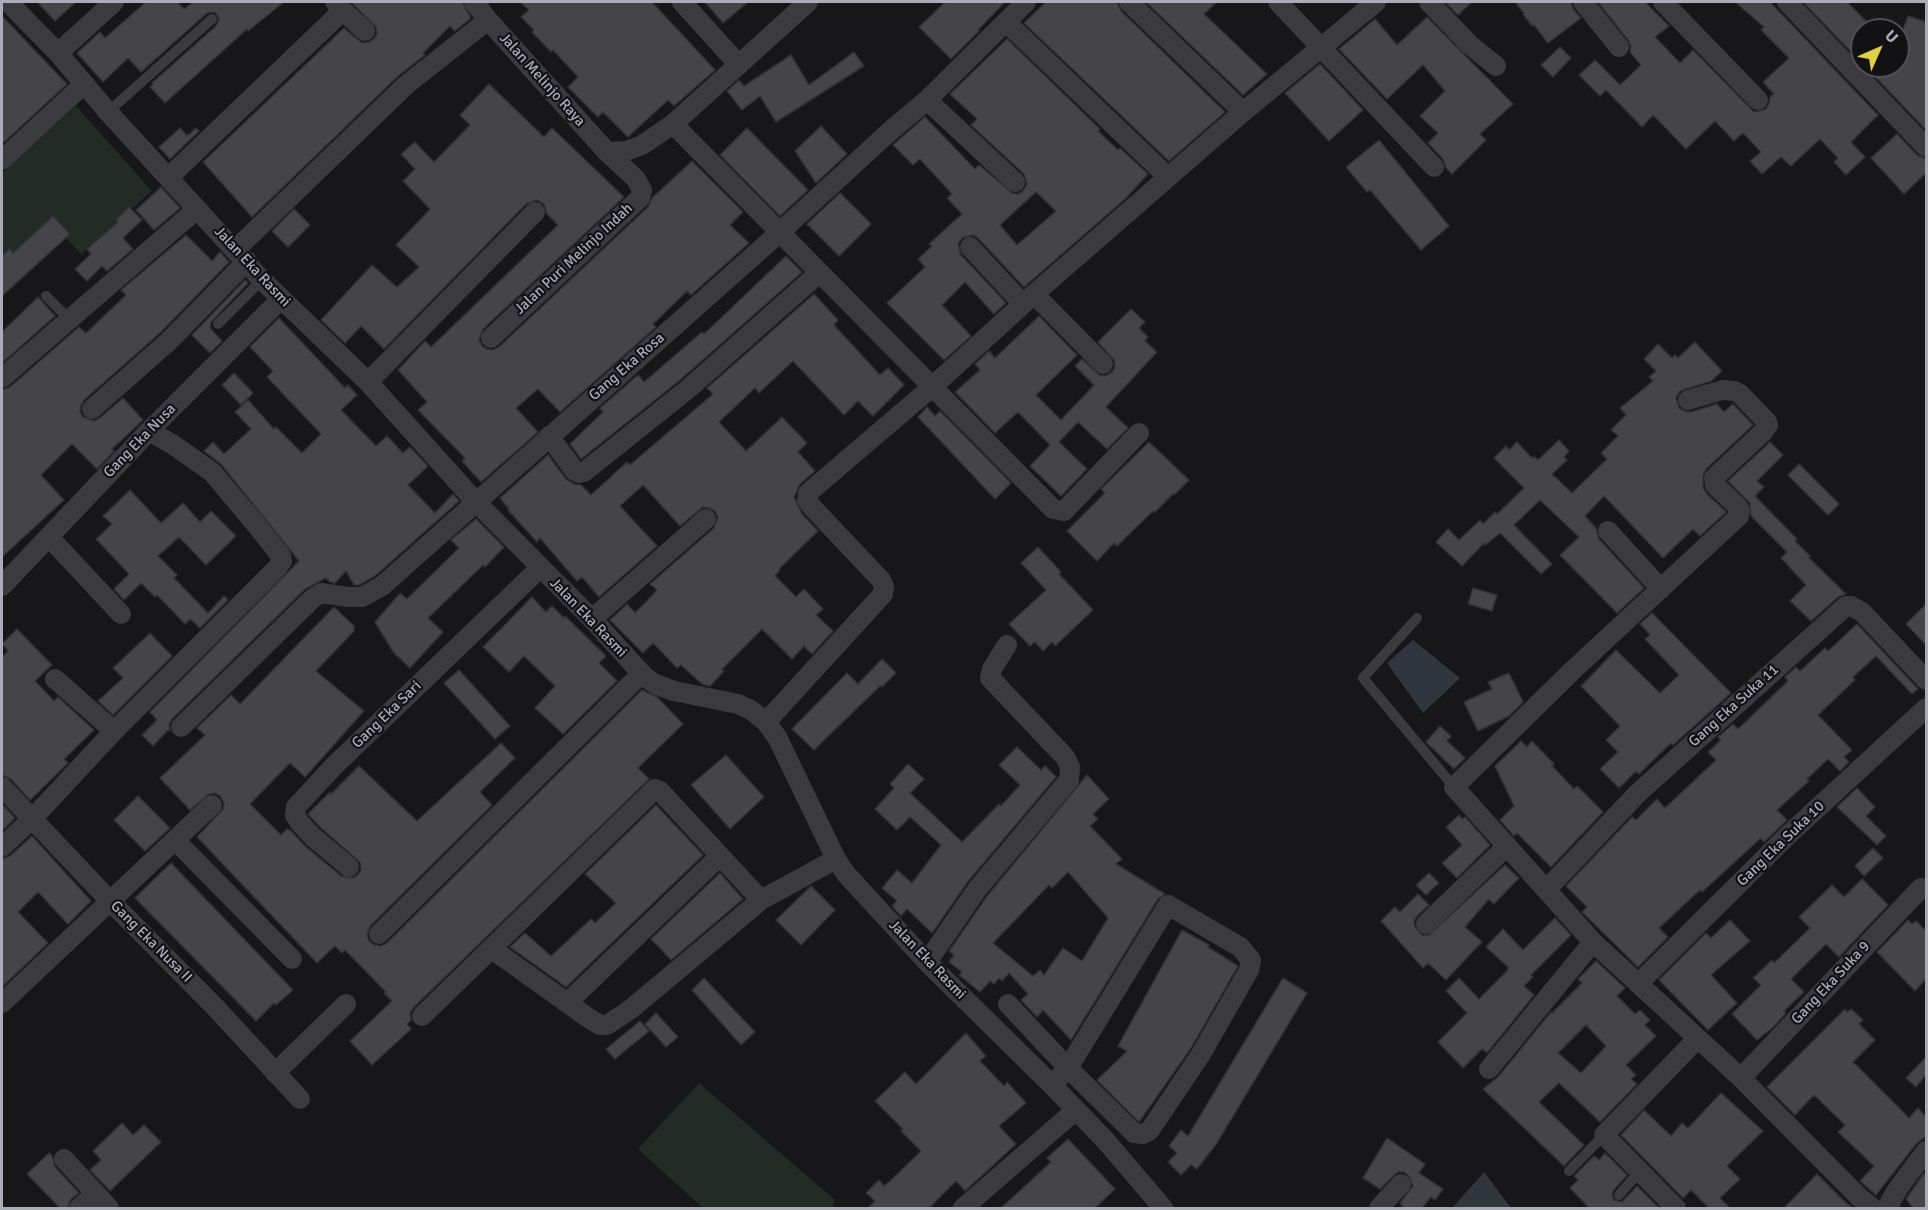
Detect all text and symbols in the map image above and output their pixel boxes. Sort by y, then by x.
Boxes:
north arrow [1850,18,1910,78]
text: U [1880,26,1902,48]
street label: Jalan Melinjo Raya [495,30,589,130]
street label: Jalan Puri Melinjo Indah [511,200,637,318]
street label: Jalan Eka Rasmi [210,223,294,311]
street label: Gang Eka Rosa [585,329,669,405]
street label: Gang Eka Nusa [100,400,180,482]
street label: Jalan Eka Rasmi [546,575,630,661]
street label: Gang Eka Suka 11 [1685,661,1783,751]
street label: Gang Eka Sari [349,677,425,753]
street label: Gang Eka Suka 10 [1733,798,1829,890]
street label: Gang Eka Nusa II [106,897,196,987]
street label: Jalan Eka Rasmi [885,917,969,1003]
street label: Gang Eka Suka 9 [1788,938,1874,1028]

